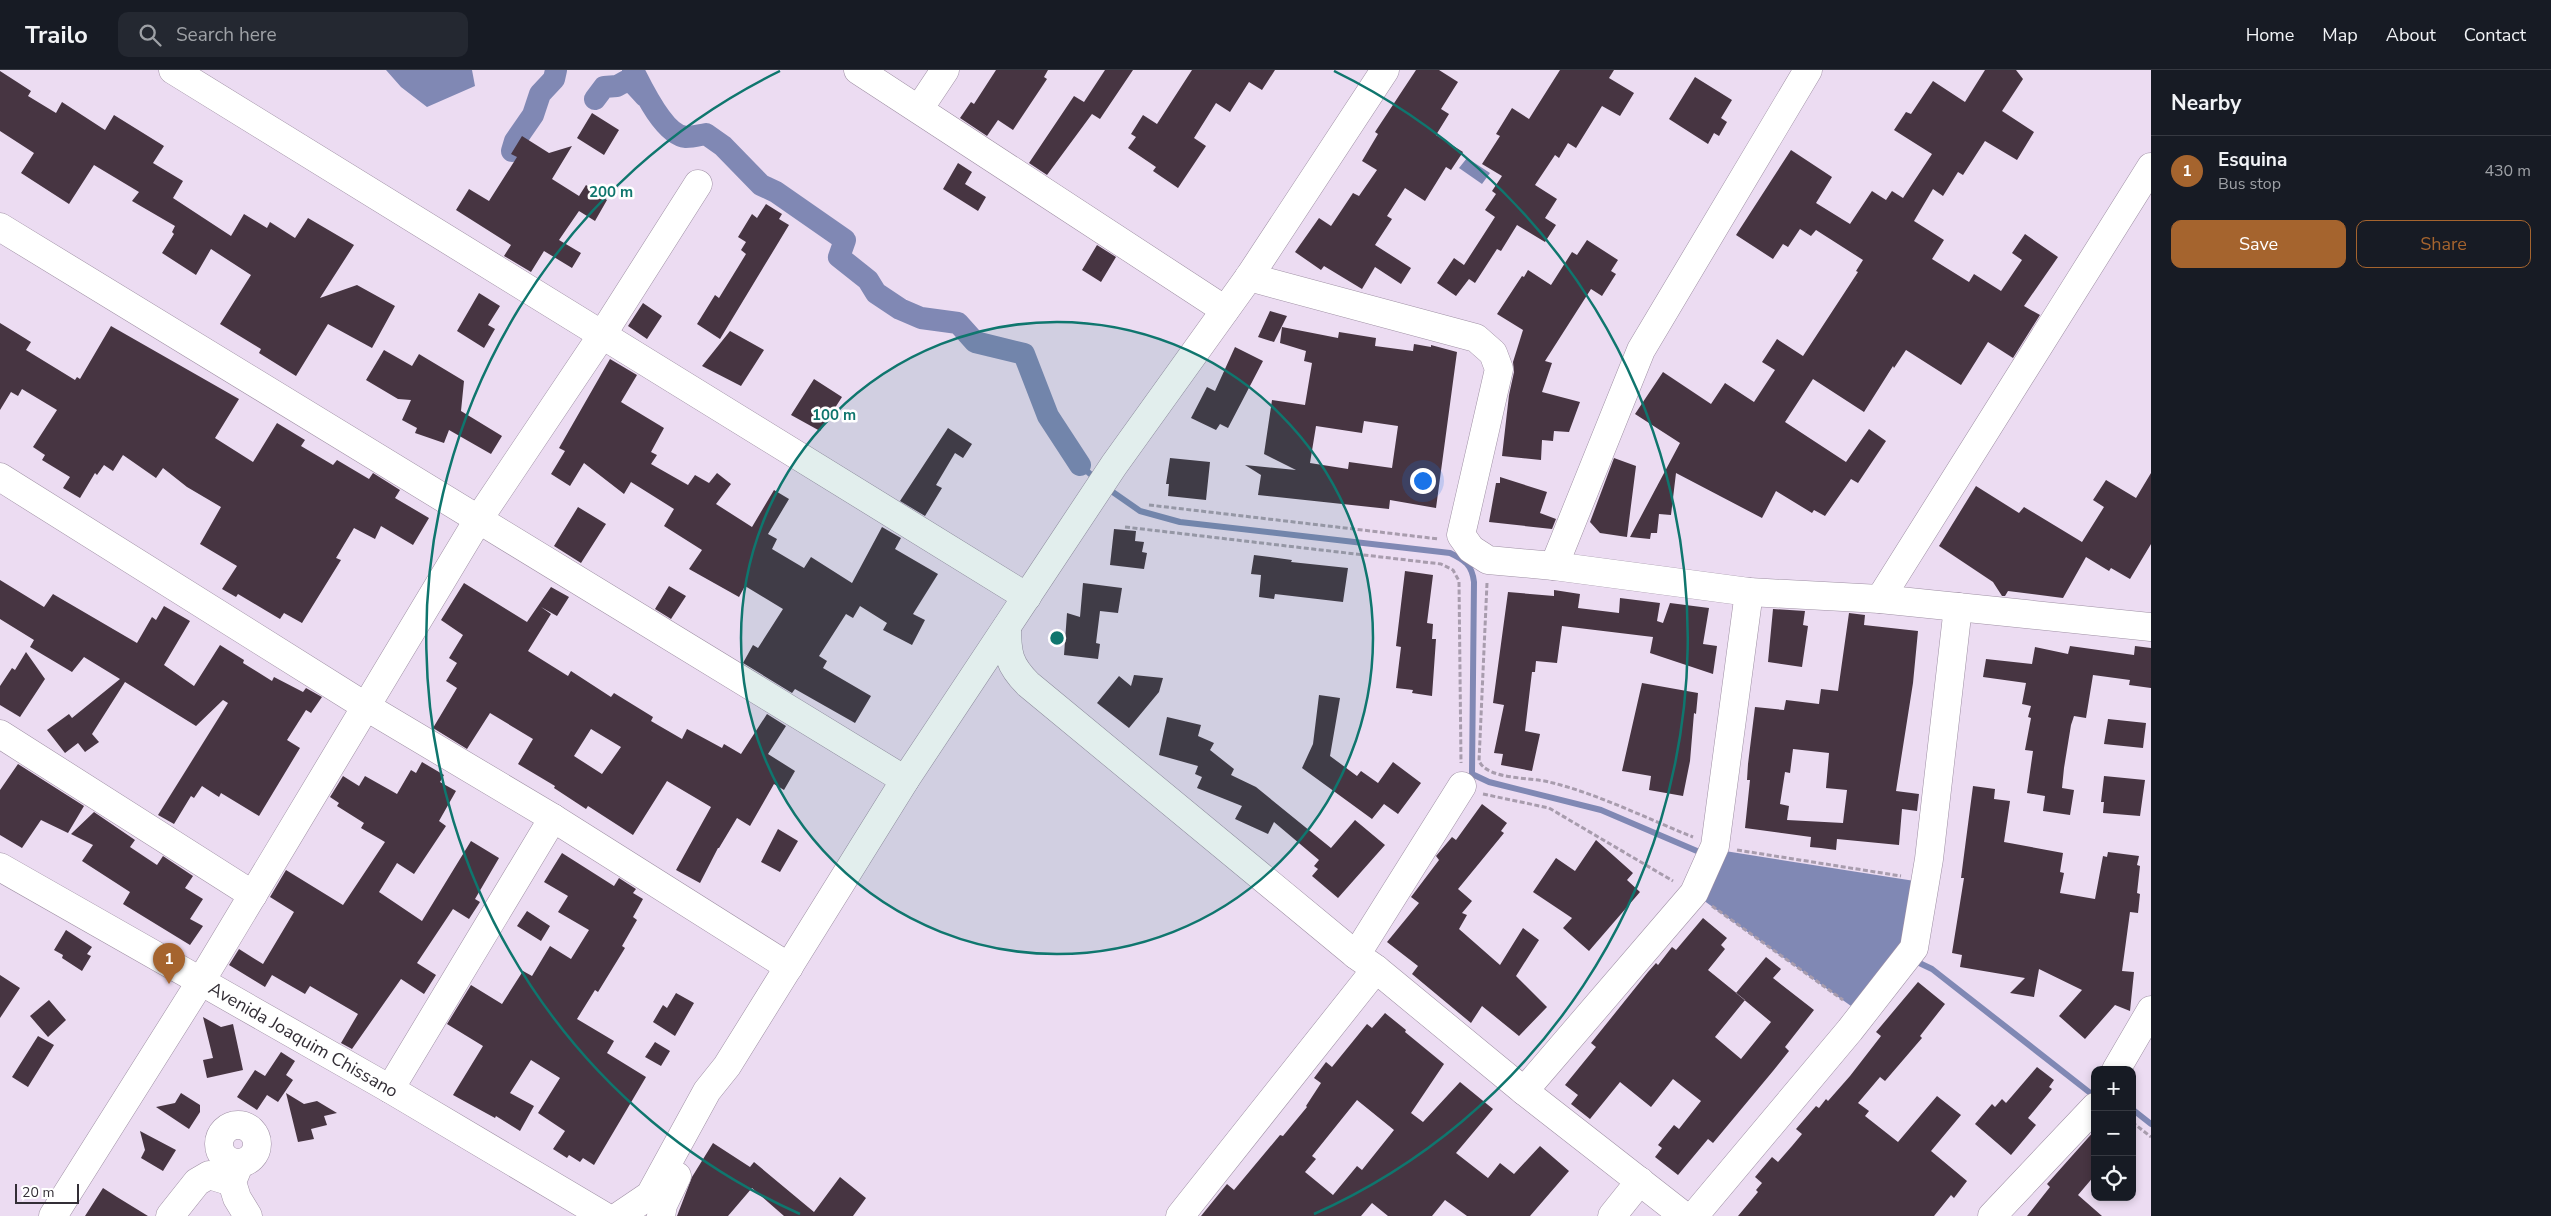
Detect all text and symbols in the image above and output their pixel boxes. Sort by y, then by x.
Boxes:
search box [118,12,468,57]
text: Trailo [25,19,88,51]
icon: search [136,21,164,49]
text: Search here [176,22,277,48]
text: Home [2246,23,2294,47]
text: Map [2322,23,2358,47]
text: About [2386,23,2436,47]
text: Contact [2464,23,2526,47]
text: Nearby [2171,89,2241,117]
text: Esquina [2218,147,2287,173]
text: 1 [2182,160,2192,182]
text: 430 m [2484,160,2531,182]
text: Bus stop [2218,173,2281,195]
text: 200 m [589,182,633,202]
button: Save [2171,220,2346,268]
button: Share [2356,220,2531,268]
text: 100 m [812,405,856,425]
your location [1410,468,1436,494]
centre of rings [1048,629,1066,647]
pin: 1 [153,943,185,984]
street label: Avenida Joaquim Chissano [204,976,403,1103]
map controls [2091,1066,2136,1201]
button: + [2091,1066,2136,1111]
button: − [2091,1111,2136,1156]
button: locate [2091,1156,2136,1201]
scale bar [15,1181,79,1204]
text: 20 m [22,1183,54,1202]

